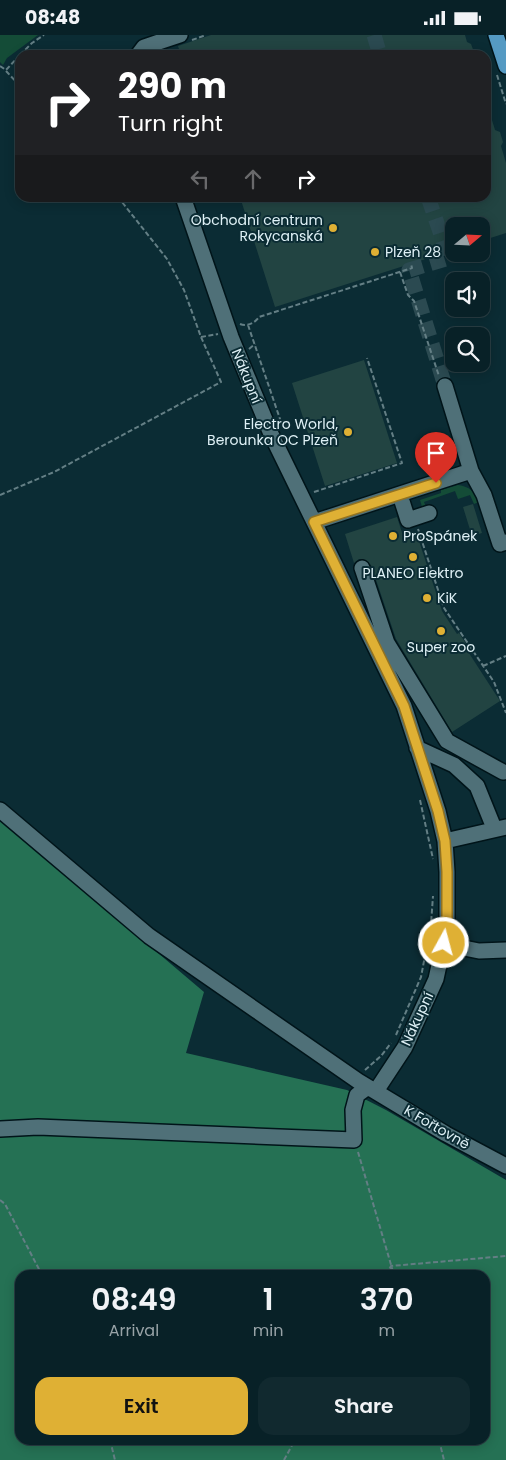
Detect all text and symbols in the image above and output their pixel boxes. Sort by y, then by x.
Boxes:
text: 08:48 [25,4,80,31]
text: 290 m [118,61,227,110]
icon: right [35,70,100,135]
text: Turn right [118,108,223,139]
icon: left [186,165,214,193]
icon: ahead [239,165,267,193]
icon: right [292,165,320,193]
place label: Obchodní centrum Rokycanská [191,210,323,246]
north arrow [445,217,490,263]
map controls [445,217,490,372]
marker: Obchodní centrum Rokycanská [327,222,339,234]
place label: Plzeň 28 [385,242,441,262]
marker: Plzeň 28 [369,246,381,258]
button: sound [445,272,490,317]
button: search [445,327,490,372]
street label: Nákupní [227,346,267,407]
place label: Electro World, Berounka OC Plzeň [207,414,338,450]
marker: Electro World, Berounka OC Plzeň [342,426,354,438]
pin [415,432,457,483]
icon: arrive [422,439,450,467]
place label: ProSpánek [403,526,478,546]
marker: ProSpánek [387,530,399,542]
marker: PLANEO Elektro [407,551,419,563]
place label: PLANEO Elektro [362,563,464,583]
place label: KiK [437,588,458,608]
marker: KiK [421,592,433,604]
marker: Super zoo [435,625,447,637]
place label: Super zoo [407,637,475,657]
position arrow [417,916,469,968]
street label: Nákupní [396,988,438,1049]
street label: K Fořtovně [400,1100,474,1154]
text: 08:49 [91,1278,177,1321]
text: 1 [263,1278,274,1321]
text: 370 [360,1278,414,1321]
text: Arrival [109,1319,159,1342]
text: min [253,1319,284,1342]
text: m [379,1319,395,1342]
button: Exit [35,1377,248,1435]
button: Share [258,1377,470,1435]

